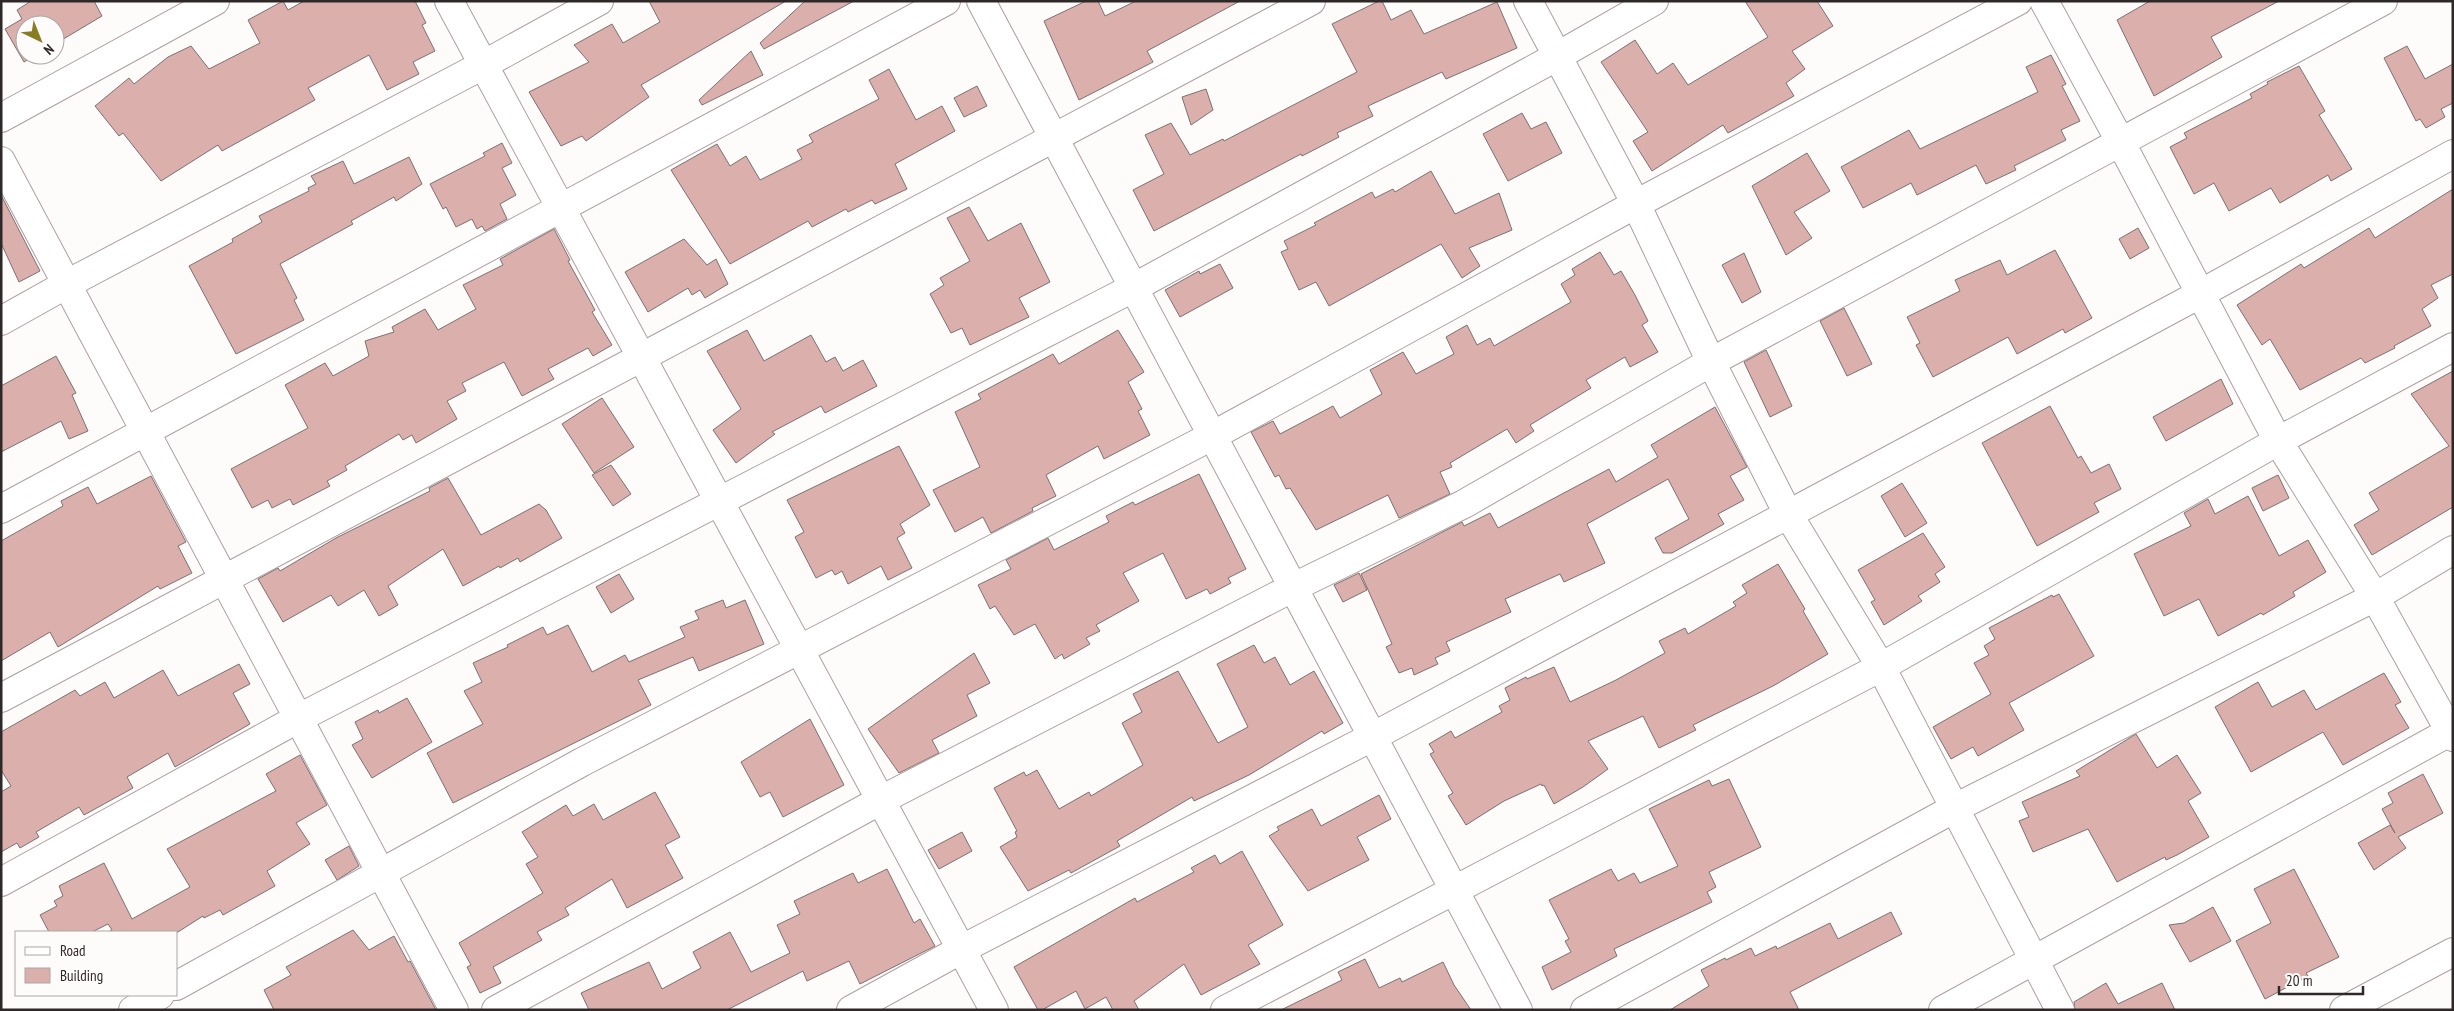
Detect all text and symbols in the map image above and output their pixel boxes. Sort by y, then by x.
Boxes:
north arrow [15,15,65,65]
text: N [40,40,58,59]
legend [15,931,178,996]
text: Road [60,941,86,960]
scale bar [2279,964,2363,996]
text: Building [60,966,103,985]
text: 20 m [2286,971,2312,990]

